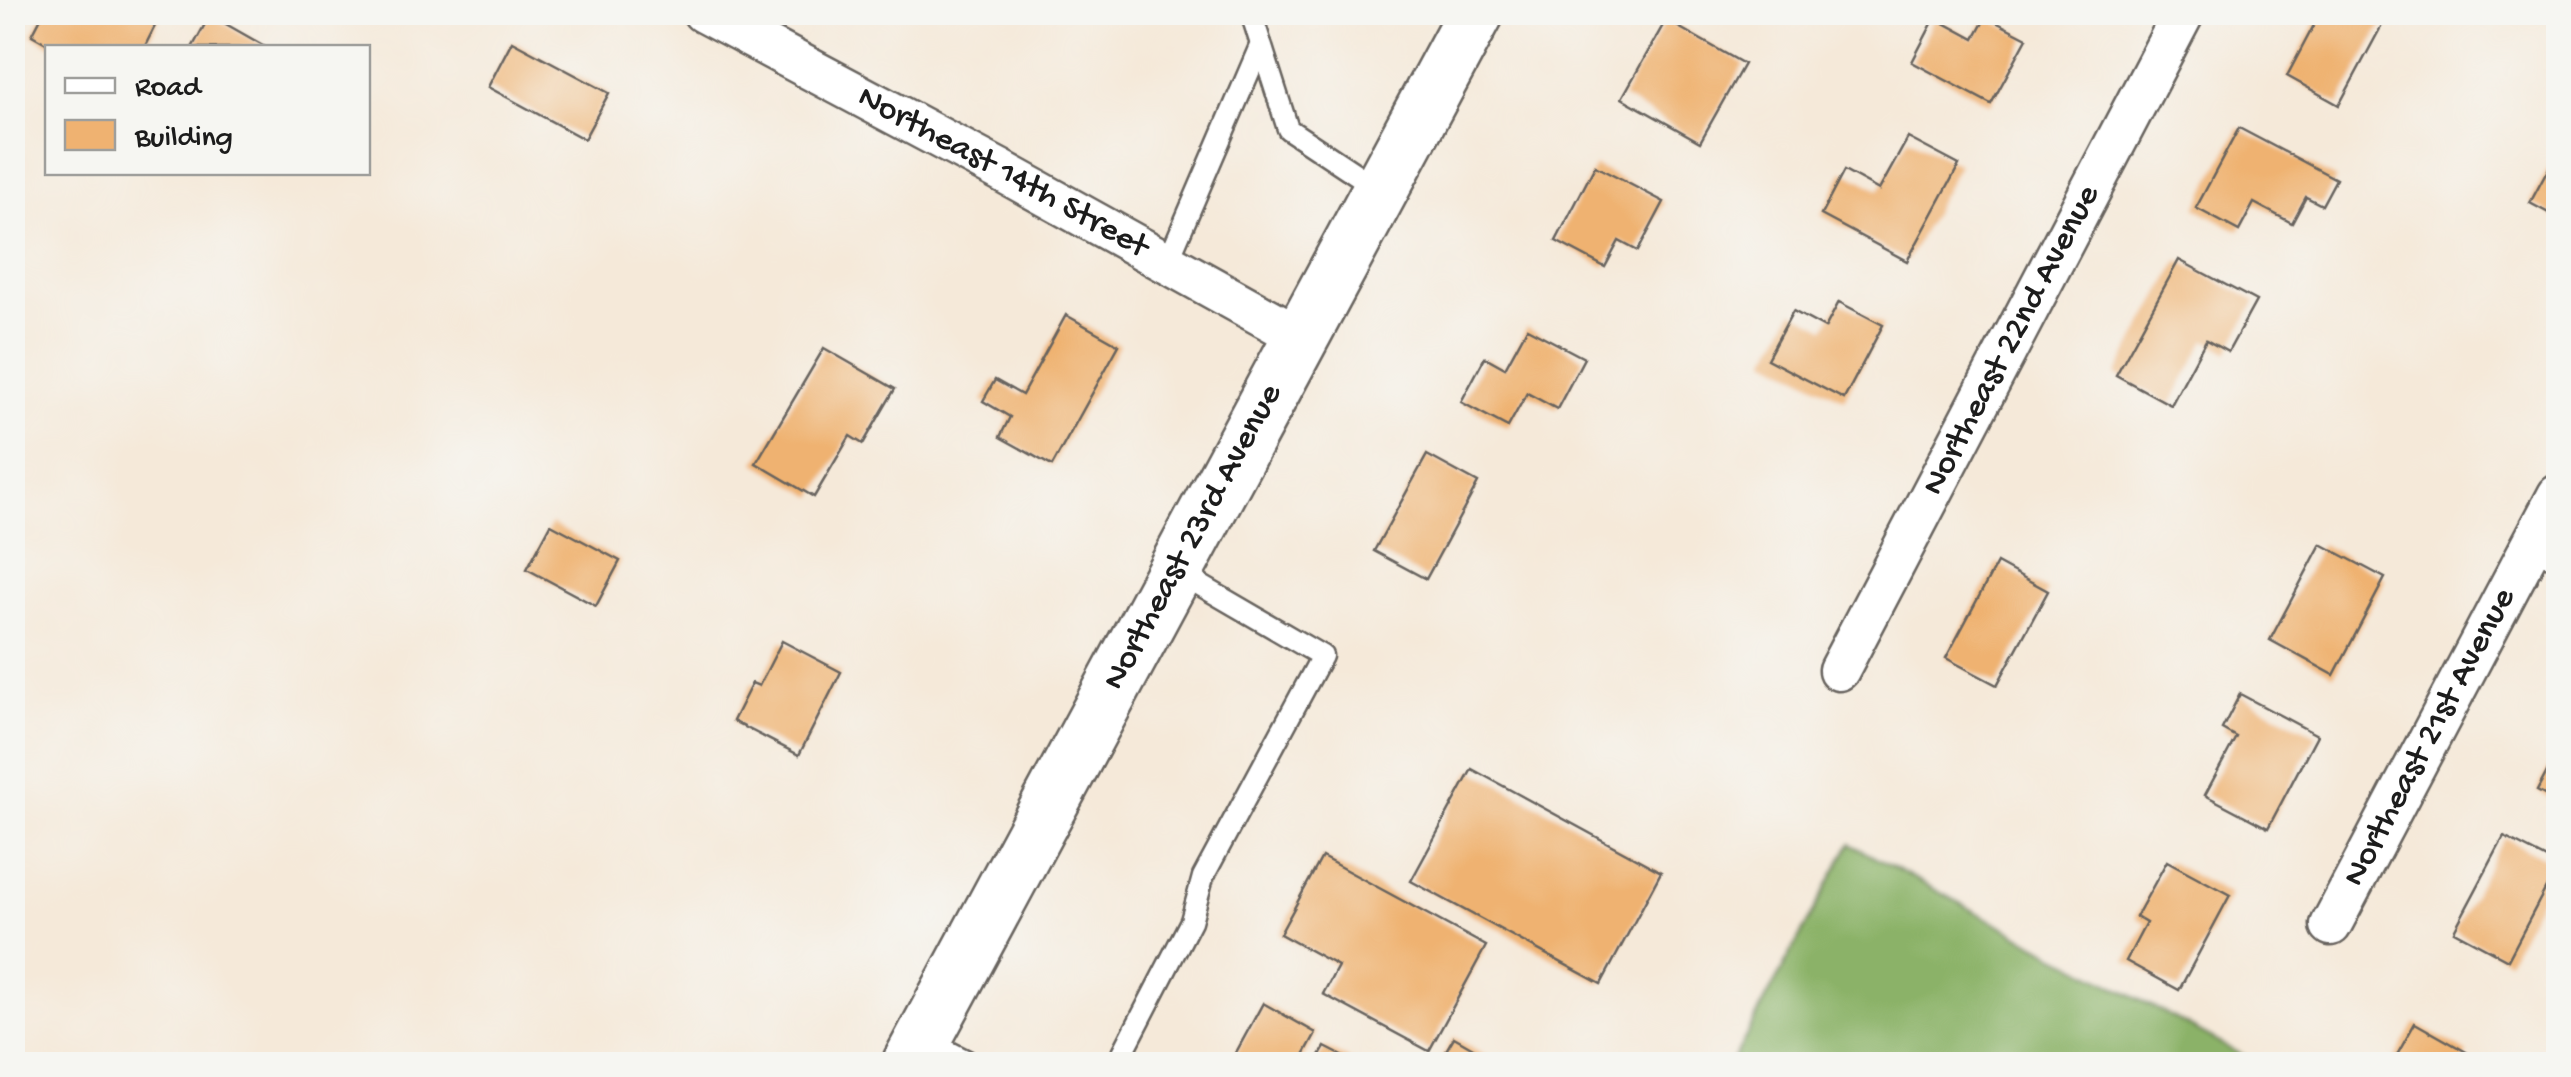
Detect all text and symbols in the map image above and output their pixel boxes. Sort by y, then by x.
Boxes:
legend [45,45,370,175]
text: Road [135,72,203,107]
street label: Northeast 14th Street [850,77,1158,270]
text: Building [134,122,233,157]
street label: Northeast 22nd Avenue [1914,178,2110,503]
street label: Northeast 23rd Avenue [1094,377,1293,697]
street label: Northeast 21st Avenue [2334,580,2526,894]

